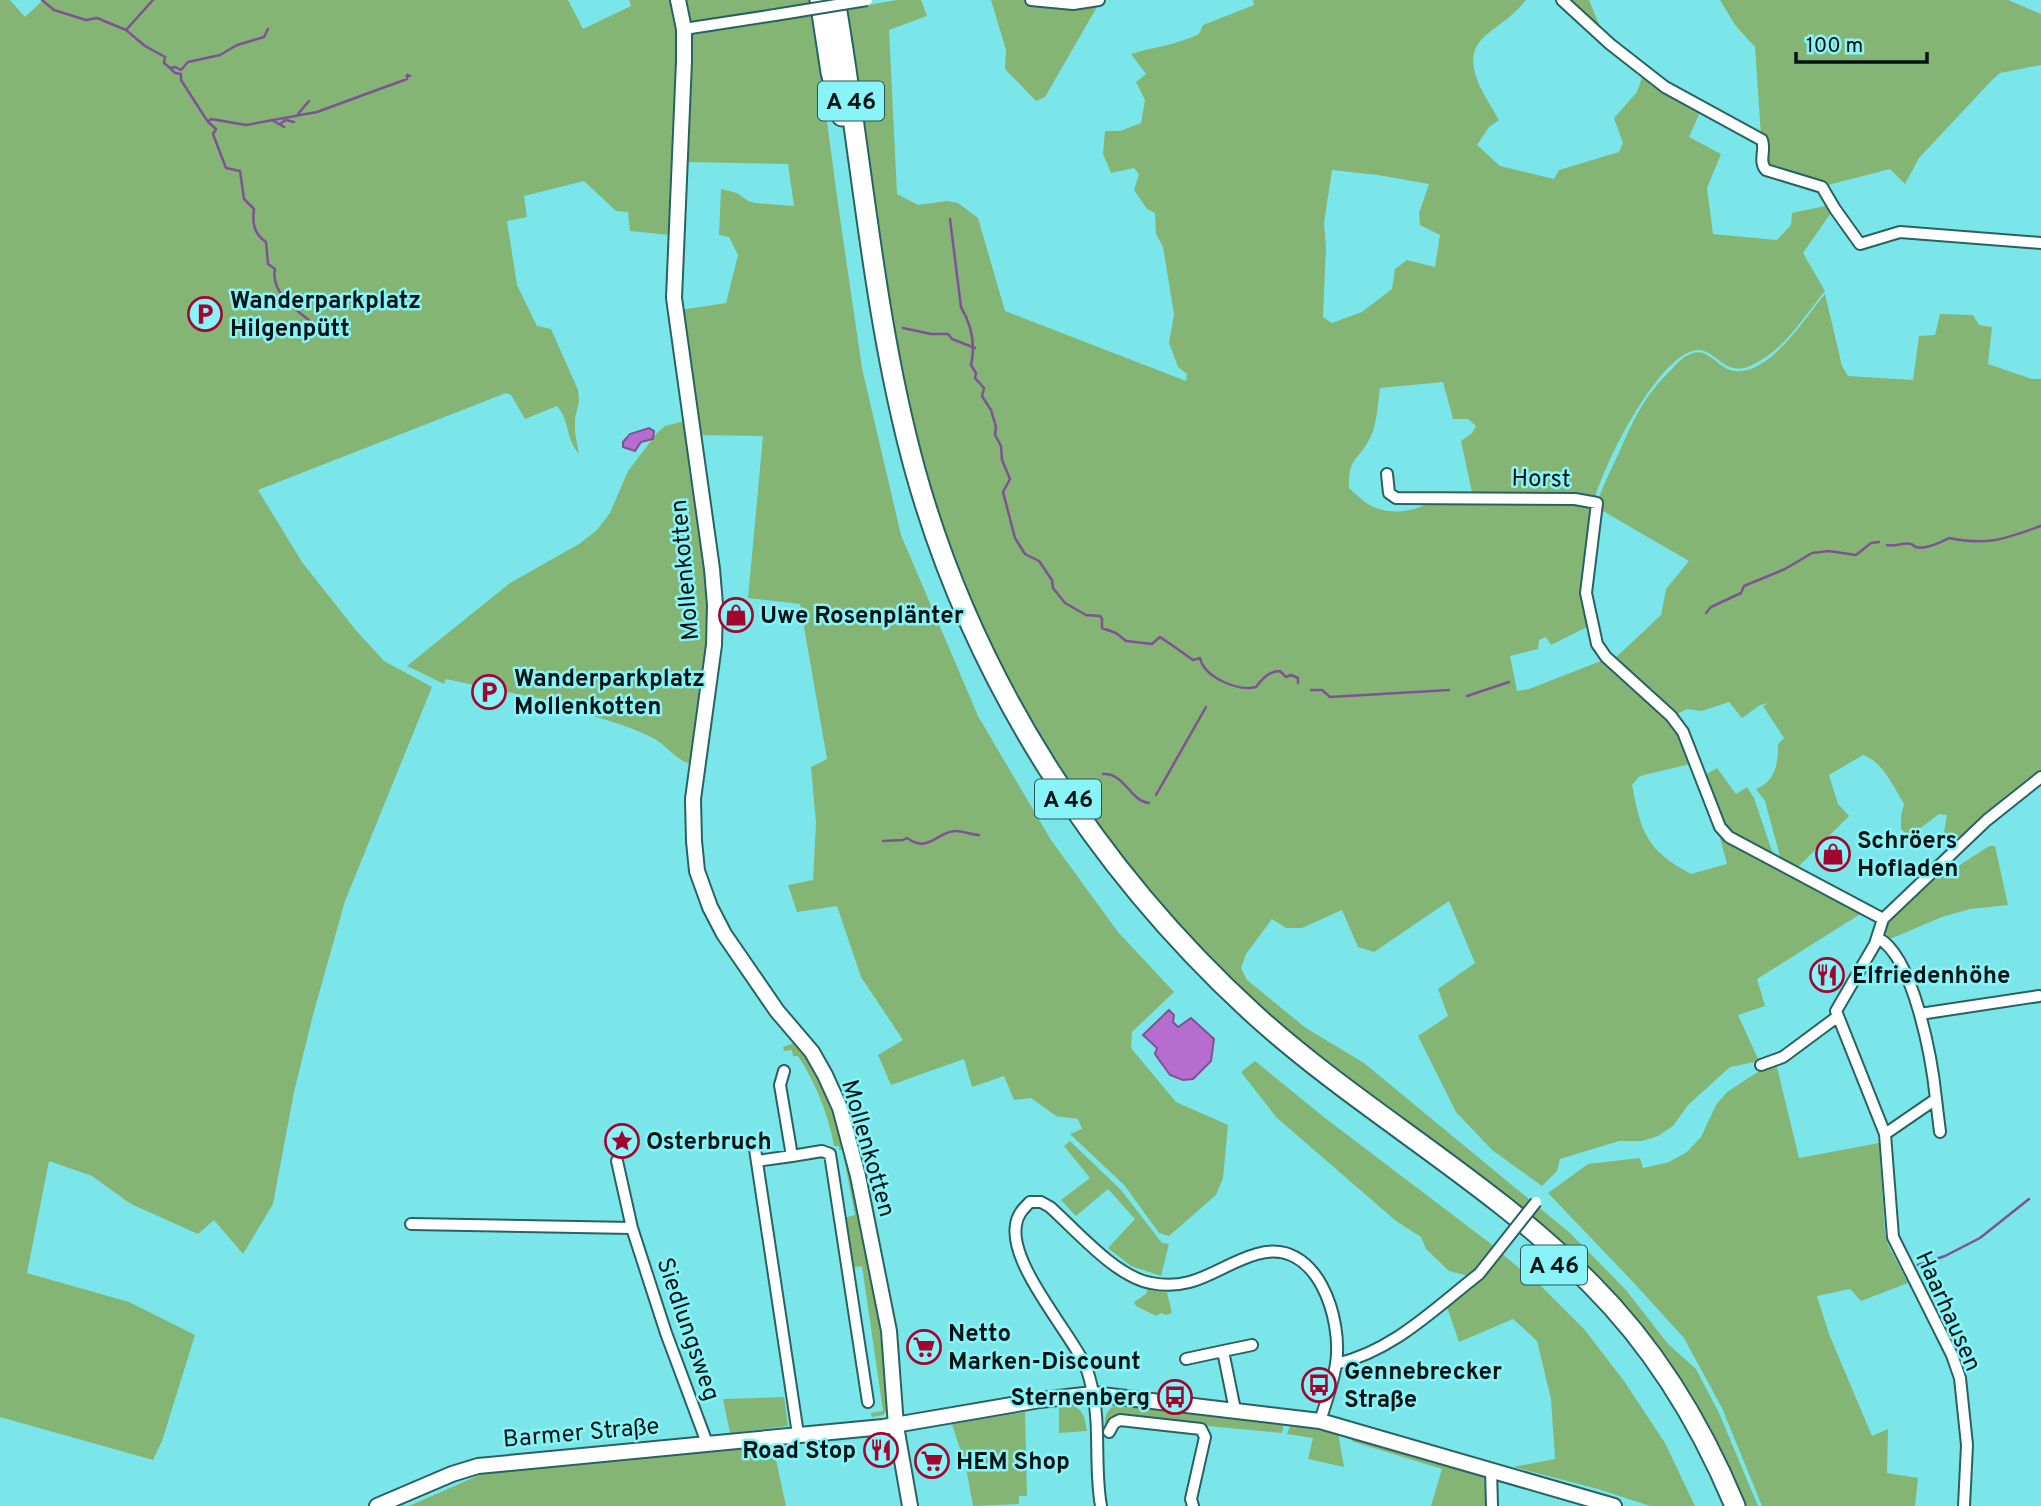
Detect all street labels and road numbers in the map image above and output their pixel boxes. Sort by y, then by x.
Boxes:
road number: A 46 [818,82,884,120]
street label: Horst [1511,464,1571,496]
street label: Mollenkotten [665,498,707,642]
road number: A 46 [1035,779,1101,818]
street label: Mollenkotten [833,1076,901,1221]
road number: A 46 [1521,1246,1587,1284]
street label: Haarhausen [1907,1247,1987,1377]
street label: Siedlungsweg [649,1254,726,1405]
street label: Barmer Straße [502,1412,661,1456]

